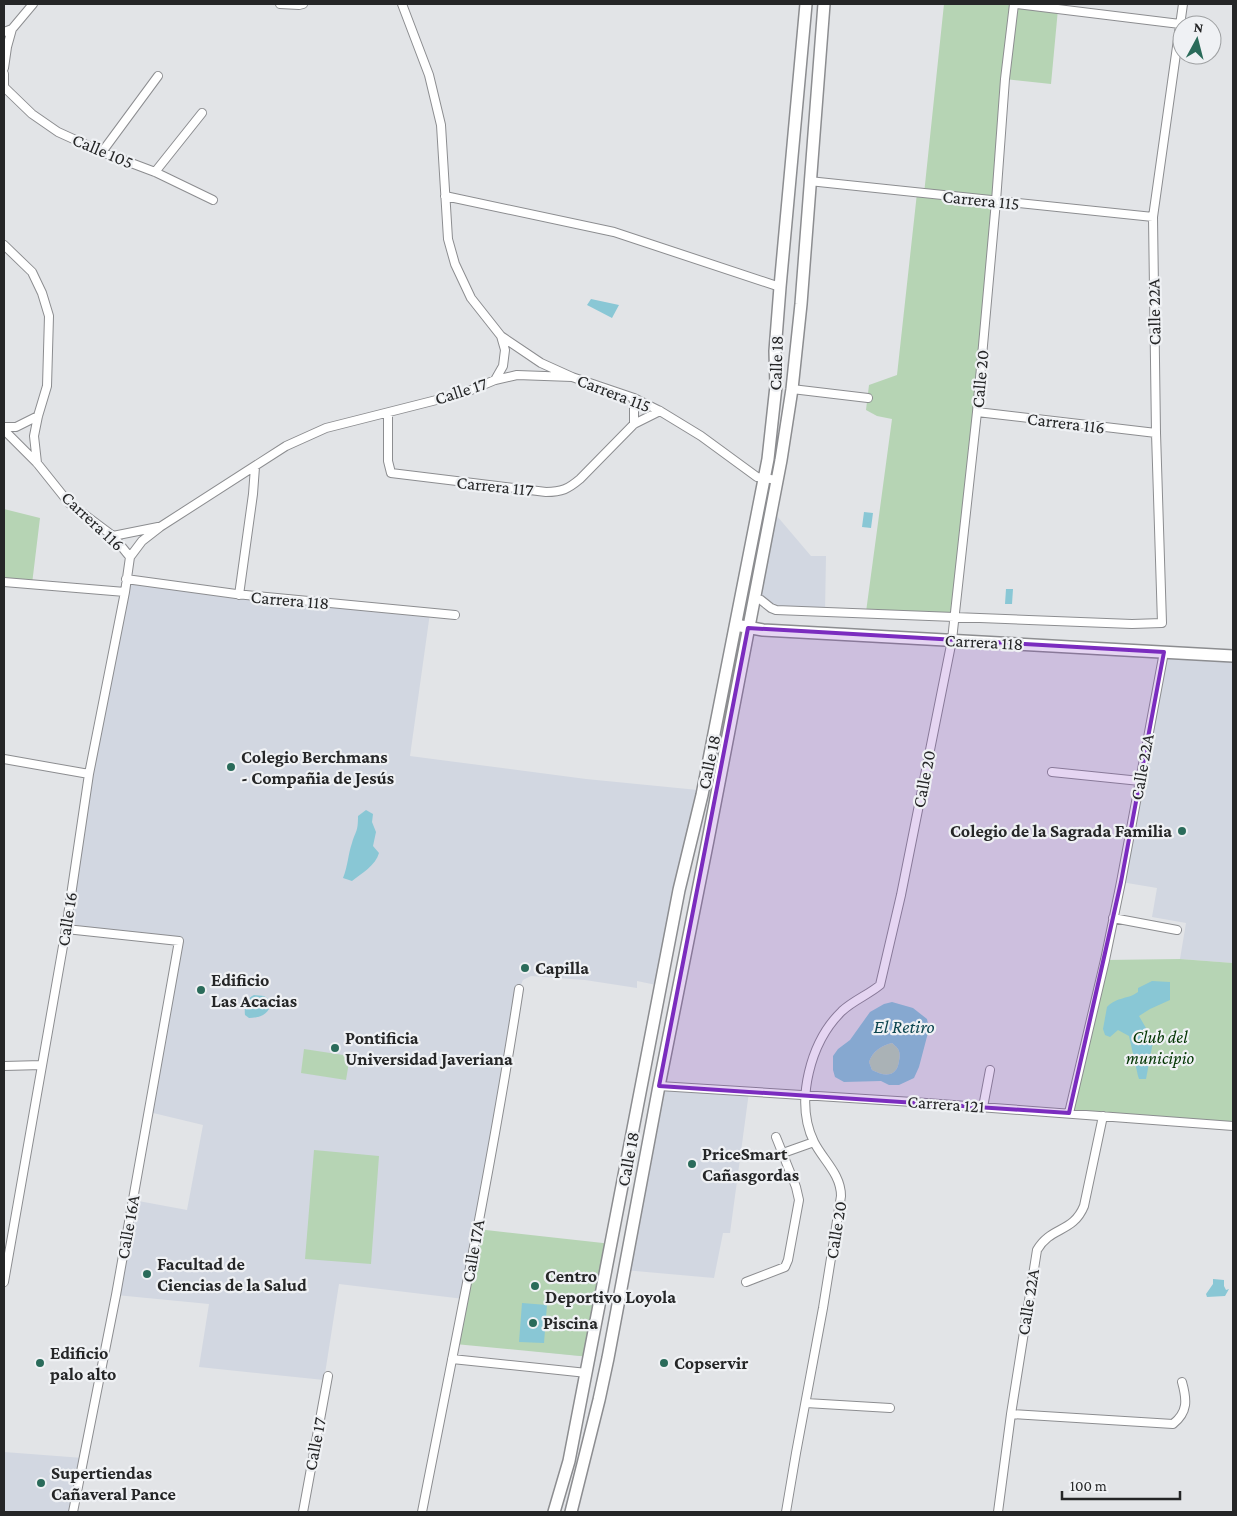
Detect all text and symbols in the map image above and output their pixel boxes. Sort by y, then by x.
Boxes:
north arrow [1172,15,1222,65]
text: N [1193,19,1205,36]
street label: Calle 105 [70,129,136,173]
street label: Carrera 115 [941,186,1021,214]
street label: Calle 22A [1143,278,1165,346]
street label: Calle 18 [765,335,787,391]
street label: Calle 20 [967,349,993,409]
street label: Carrera 115 [574,370,654,416]
street label: Calle 17 [432,373,490,409]
street label: Carrera 116 [1026,408,1106,438]
street label: Carrera 117 [456,472,534,500]
street label: Carrera 116 [58,487,128,555]
street label: Carrera 118 [250,587,330,613]
street label: Carrera 118 [944,630,1024,654]
street label: Calle 22A [1126,732,1158,802]
street label: Calle 18 [693,733,725,791]
place label: Colegio Berchmans - Compañia de Jesús [241,747,394,788]
street label: Calle 20 [909,748,939,810]
marker: Colegio Berchmans - Compañia de Jesús [225,761,237,773]
place label: Colegio de la Sagrada Familia [950,821,1172,841]
marker: Colegio de la Sagrada Familia [1176,825,1188,837]
street label: Calle 16 [53,890,81,948]
place label: Capilla [535,958,589,978]
marker: Capilla [519,962,531,974]
place label: Edificio Las Acacias [211,970,297,1011]
marker: Edificio Las Acacias [195,984,207,996]
water label: El Retiro [873,1016,935,1037]
park label: Club del municipio [1126,1027,1195,1068]
place label: Pontificia Universidad Javeriana [345,1028,513,1069]
marker: Pontificia Universidad Javeriana [329,1042,341,1054]
street label: Carrera 121 [907,1091,985,1117]
street label: Calle 18 [613,1130,643,1188]
place label: PriceSmart Cañasgordas [702,1144,799,1185]
marker: PriceSmart Cañasgordas [686,1158,698,1170]
street label: Calle 16A [113,1193,144,1261]
street label: Calle 20 [822,1200,850,1260]
street label: Calle 17A [458,1217,488,1284]
place label: Facultad de Ciencias de la Salud [157,1254,307,1295]
place label: Centro Deportivo Loyola [545,1266,676,1307]
street label: Calle 22A [1013,1267,1043,1337]
marker: Facultad de Ciencias de la Salud [141,1268,153,1280]
marker: Centro Deportivo Loyola [529,1280,541,1292]
place label: Piscina [543,1313,598,1333]
marker: Piscina [527,1317,539,1329]
place label: Edificio palo alto [50,1343,116,1384]
place label: Copservir [674,1353,748,1373]
marker: Edificio palo alto [34,1357,46,1369]
marker: Copservir [658,1357,670,1369]
street label: Calle 17 [300,1416,330,1472]
place label: Supertiendas Cañaveral Pance [51,1463,176,1504]
scale bar [1062,1468,1180,1500]
marker: Supertiendas Cañaveral Pance [35,1477,47,1489]
text: 100 m [1070,1478,1107,1494]

